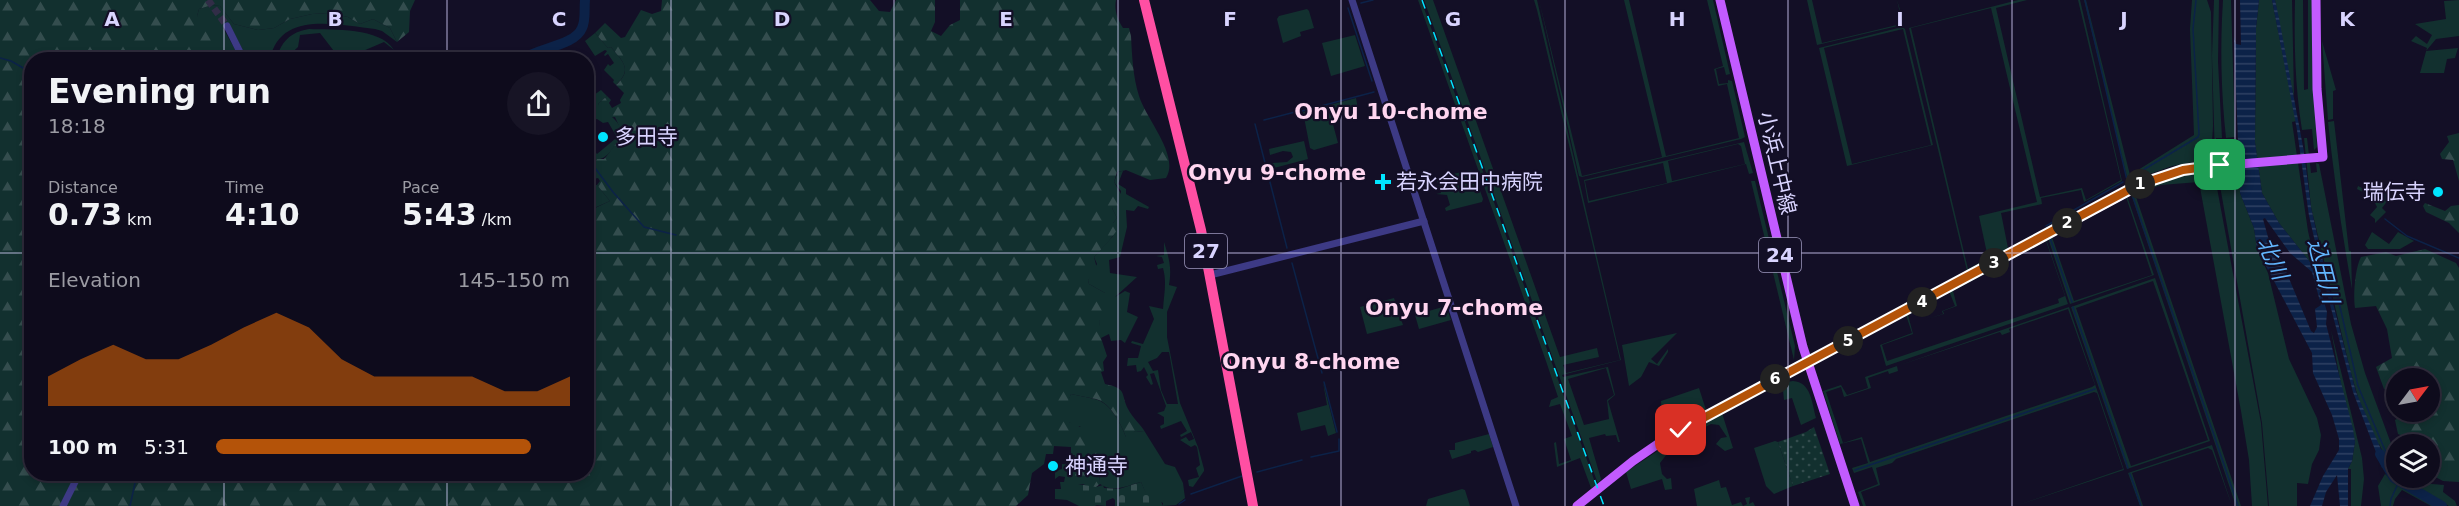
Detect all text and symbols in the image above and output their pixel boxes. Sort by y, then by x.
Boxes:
text: A [104,7,120,31]
text: B [327,7,343,31]
text: C [552,7,566,31]
text: D [774,7,790,31]
text: E [999,7,1013,31]
text: F [1223,7,1237,31]
text: G [1445,7,1461,31]
text: H [1669,7,1685,31]
text: I [1896,7,1904,31]
text: J [2118,7,2128,31]
text: K [2339,7,2356,31]
text: Evening run [48,72,271,111]
button: share [507,72,570,135]
district label: Onyu 10-chome [1294,99,1488,124]
street label: 小浜上中線 [1753,109,1801,217]
text: 18:18 [48,114,106,138]
place label: 多田寺 [615,125,678,149]
marker: 多田寺 [596,130,610,144]
pin [2194,139,2245,190]
icon: arrive [2203,148,2236,181]
district label: Onyu 9-chome [1188,160,1366,185]
pin: 1 [2125,169,2155,199]
place label: 若永会田中病院 [1396,170,1543,194]
marker: 若永会田中病院 [1374,173,1392,191]
text: 1 [2134,174,2146,193]
text: Distance [48,178,118,197]
text: Time [225,178,264,197]
text: Pace [402,178,439,197]
place label: 瑞伝寺 [2363,180,2426,204]
marker: 瑞伝寺 [2431,185,2445,199]
text: 0.73 [48,197,122,232]
text: 4:10 [225,197,300,232]
text: 5:43 [402,197,477,232]
pin: 2 [2052,208,2082,238]
text: km [122,210,152,229]
text: /km [477,210,512,229]
text: 2 [2061,213,2073,232]
water label: 北川 [2252,233,2294,285]
road number: 27 [1185,234,1227,268]
water label: 込田川 [2303,236,2344,308]
road number: 24 [1759,238,1801,272]
pin: 3 [1979,248,2009,278]
text: 3 [1988,253,2000,272]
text: Elevation [48,268,141,292]
text: 145–150 m [458,268,570,292]
pin: 4 [1907,287,1937,317]
text: 4 [1916,292,1928,311]
district label: Onyu 7-chome [1365,295,1543,320]
pin: 5 [1833,326,1863,356]
text: 5 [1842,331,1854,350]
district label: Onyu 8-chome [1222,349,1400,374]
pin: 6 [1760,364,1790,394]
north arrow [2386,368,2440,422]
map controls [2386,368,2440,488]
text: 6 [1769,369,1781,388]
pin [1655,404,1706,455]
icon: check [1664,413,1697,446]
button: layers [2386,434,2440,488]
text: 100 m [48,435,118,459]
text: 5:31 [144,435,189,459]
place label: 神通寺 [1065,454,1128,478]
marker: 神通寺 [1046,459,1060,473]

